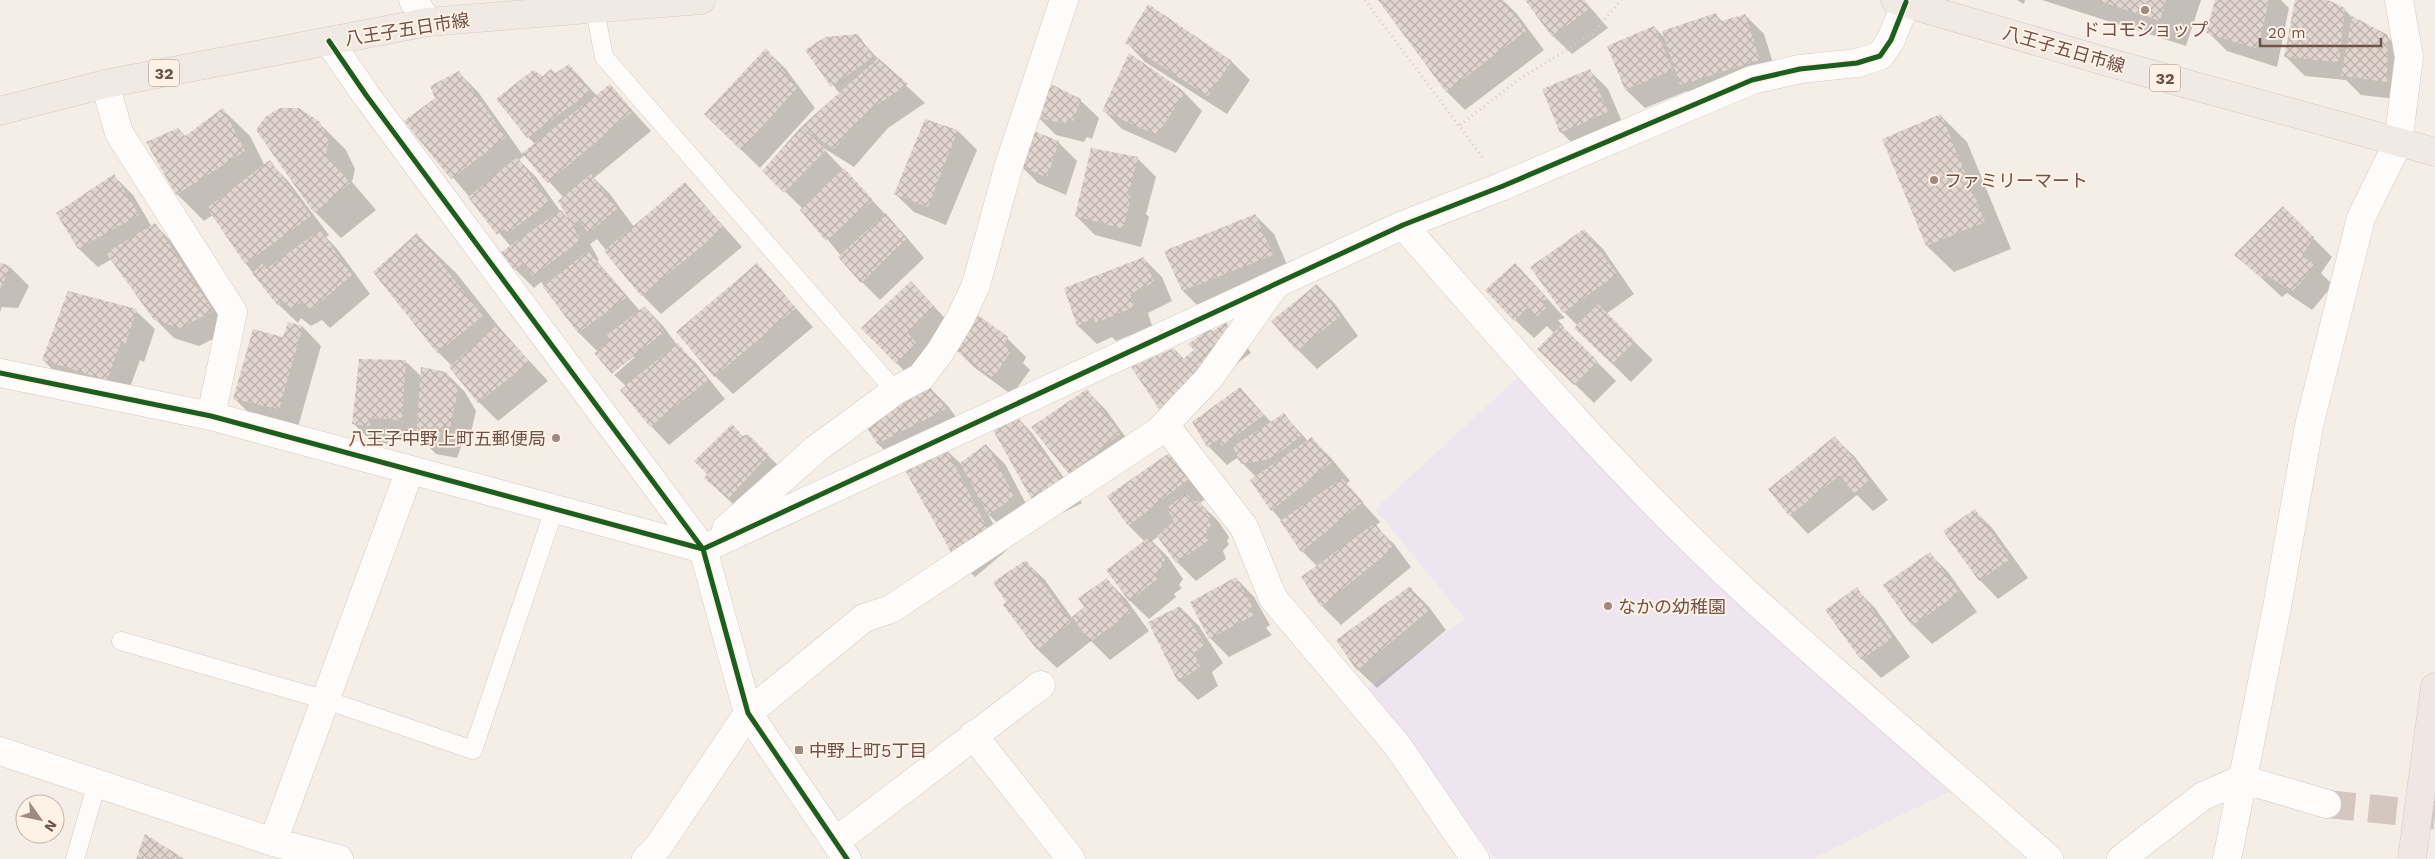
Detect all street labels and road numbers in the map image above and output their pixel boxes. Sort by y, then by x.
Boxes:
street label: 八王子五日市線 [343,9,471,49]
street label: 八王子五日市線 [2001,22,2127,76]
road number: 32 [149,59,179,86]
road number: 32 [2150,64,2180,92]

